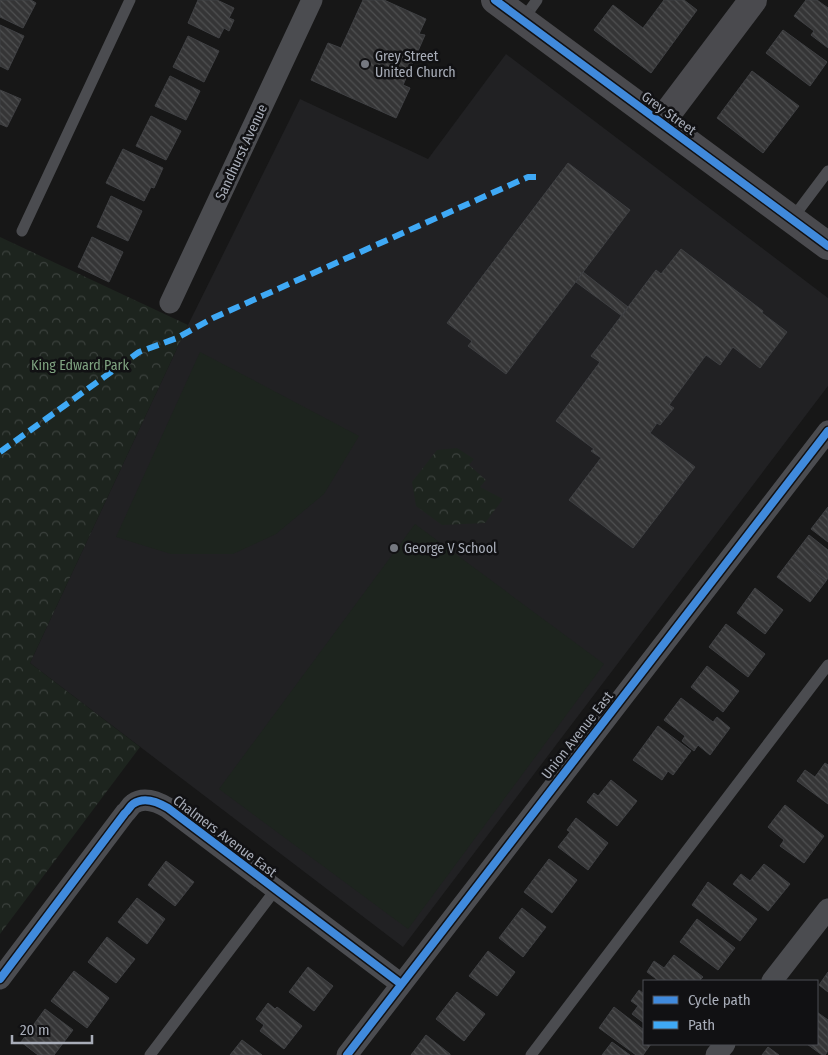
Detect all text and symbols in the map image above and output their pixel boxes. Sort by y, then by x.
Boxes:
place label: Grey Street United Church [375,48,456,81]
marker: Grey Street United Church [359,58,371,70]
street label: Grey Street [638,88,700,139]
street label: Sandhurst Avenue [212,101,271,203]
park label: King Edward Park [31,357,129,374]
place label: George V School [404,540,497,557]
marker: George V School [388,542,400,554]
street label: Union Avenue East [538,688,617,782]
street label: Chalmers Avenue East [169,792,280,881]
legend [643,980,818,1045]
text: Cycle path [688,991,751,1009]
scale bar [12,1012,92,1044]
text: Path [688,1016,715,1034]
text: 20 m [20,1021,50,1039]

